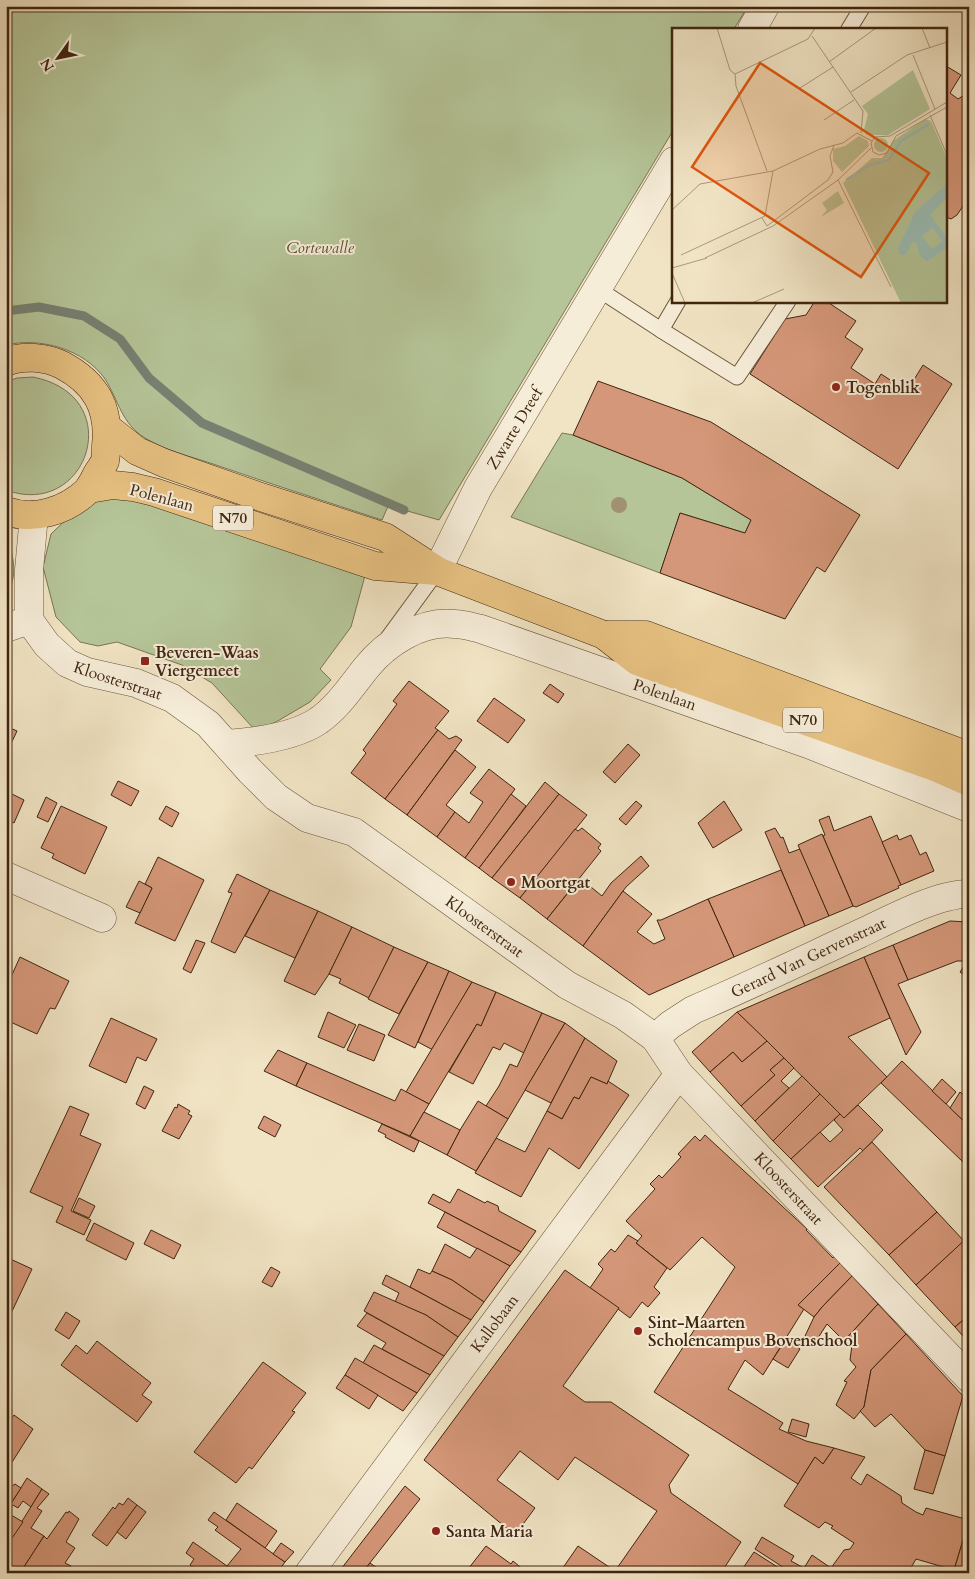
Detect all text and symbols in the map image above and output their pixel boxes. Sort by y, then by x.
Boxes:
inset map [672,28,948,302]
north arrow [32,32,82,82]
text: N [36,55,59,75]
park label: Cortewalle [286,237,355,259]
place label: Togenblik [846,377,920,399]
street label: Zwarte Dreef [482,381,550,474]
marker: Togenblik [830,381,842,393]
street label: Polenlaan [127,479,196,517]
road number: N70 [213,506,253,530]
place label: Beveren-Waas Viergemeet [155,642,259,682]
marker: Beveren-Waas Viergemeet [139,655,151,667]
street label: Kloosterstraat [71,656,165,706]
street label: Polenlaan [630,674,699,716]
road number: N70 [783,708,823,732]
place label: Moortgat [521,872,591,894]
marker: Moortgat [505,876,517,888]
street label: Kloosterstraat [441,891,528,963]
street label: Gerard Van Gervenstraat [727,912,890,1004]
street label: Kloosterstraat [749,1148,828,1230]
street label: Kallobaan [466,1290,524,1357]
place label: Sint-Maarten Scholencampus Bovenschool [648,1312,858,1352]
marker: Sint-Maarten Scholencampus Bovenschool [632,1325,644,1337]
place label: Santa Maria [446,1521,533,1543]
marker: Santa Maria [430,1525,442,1537]

